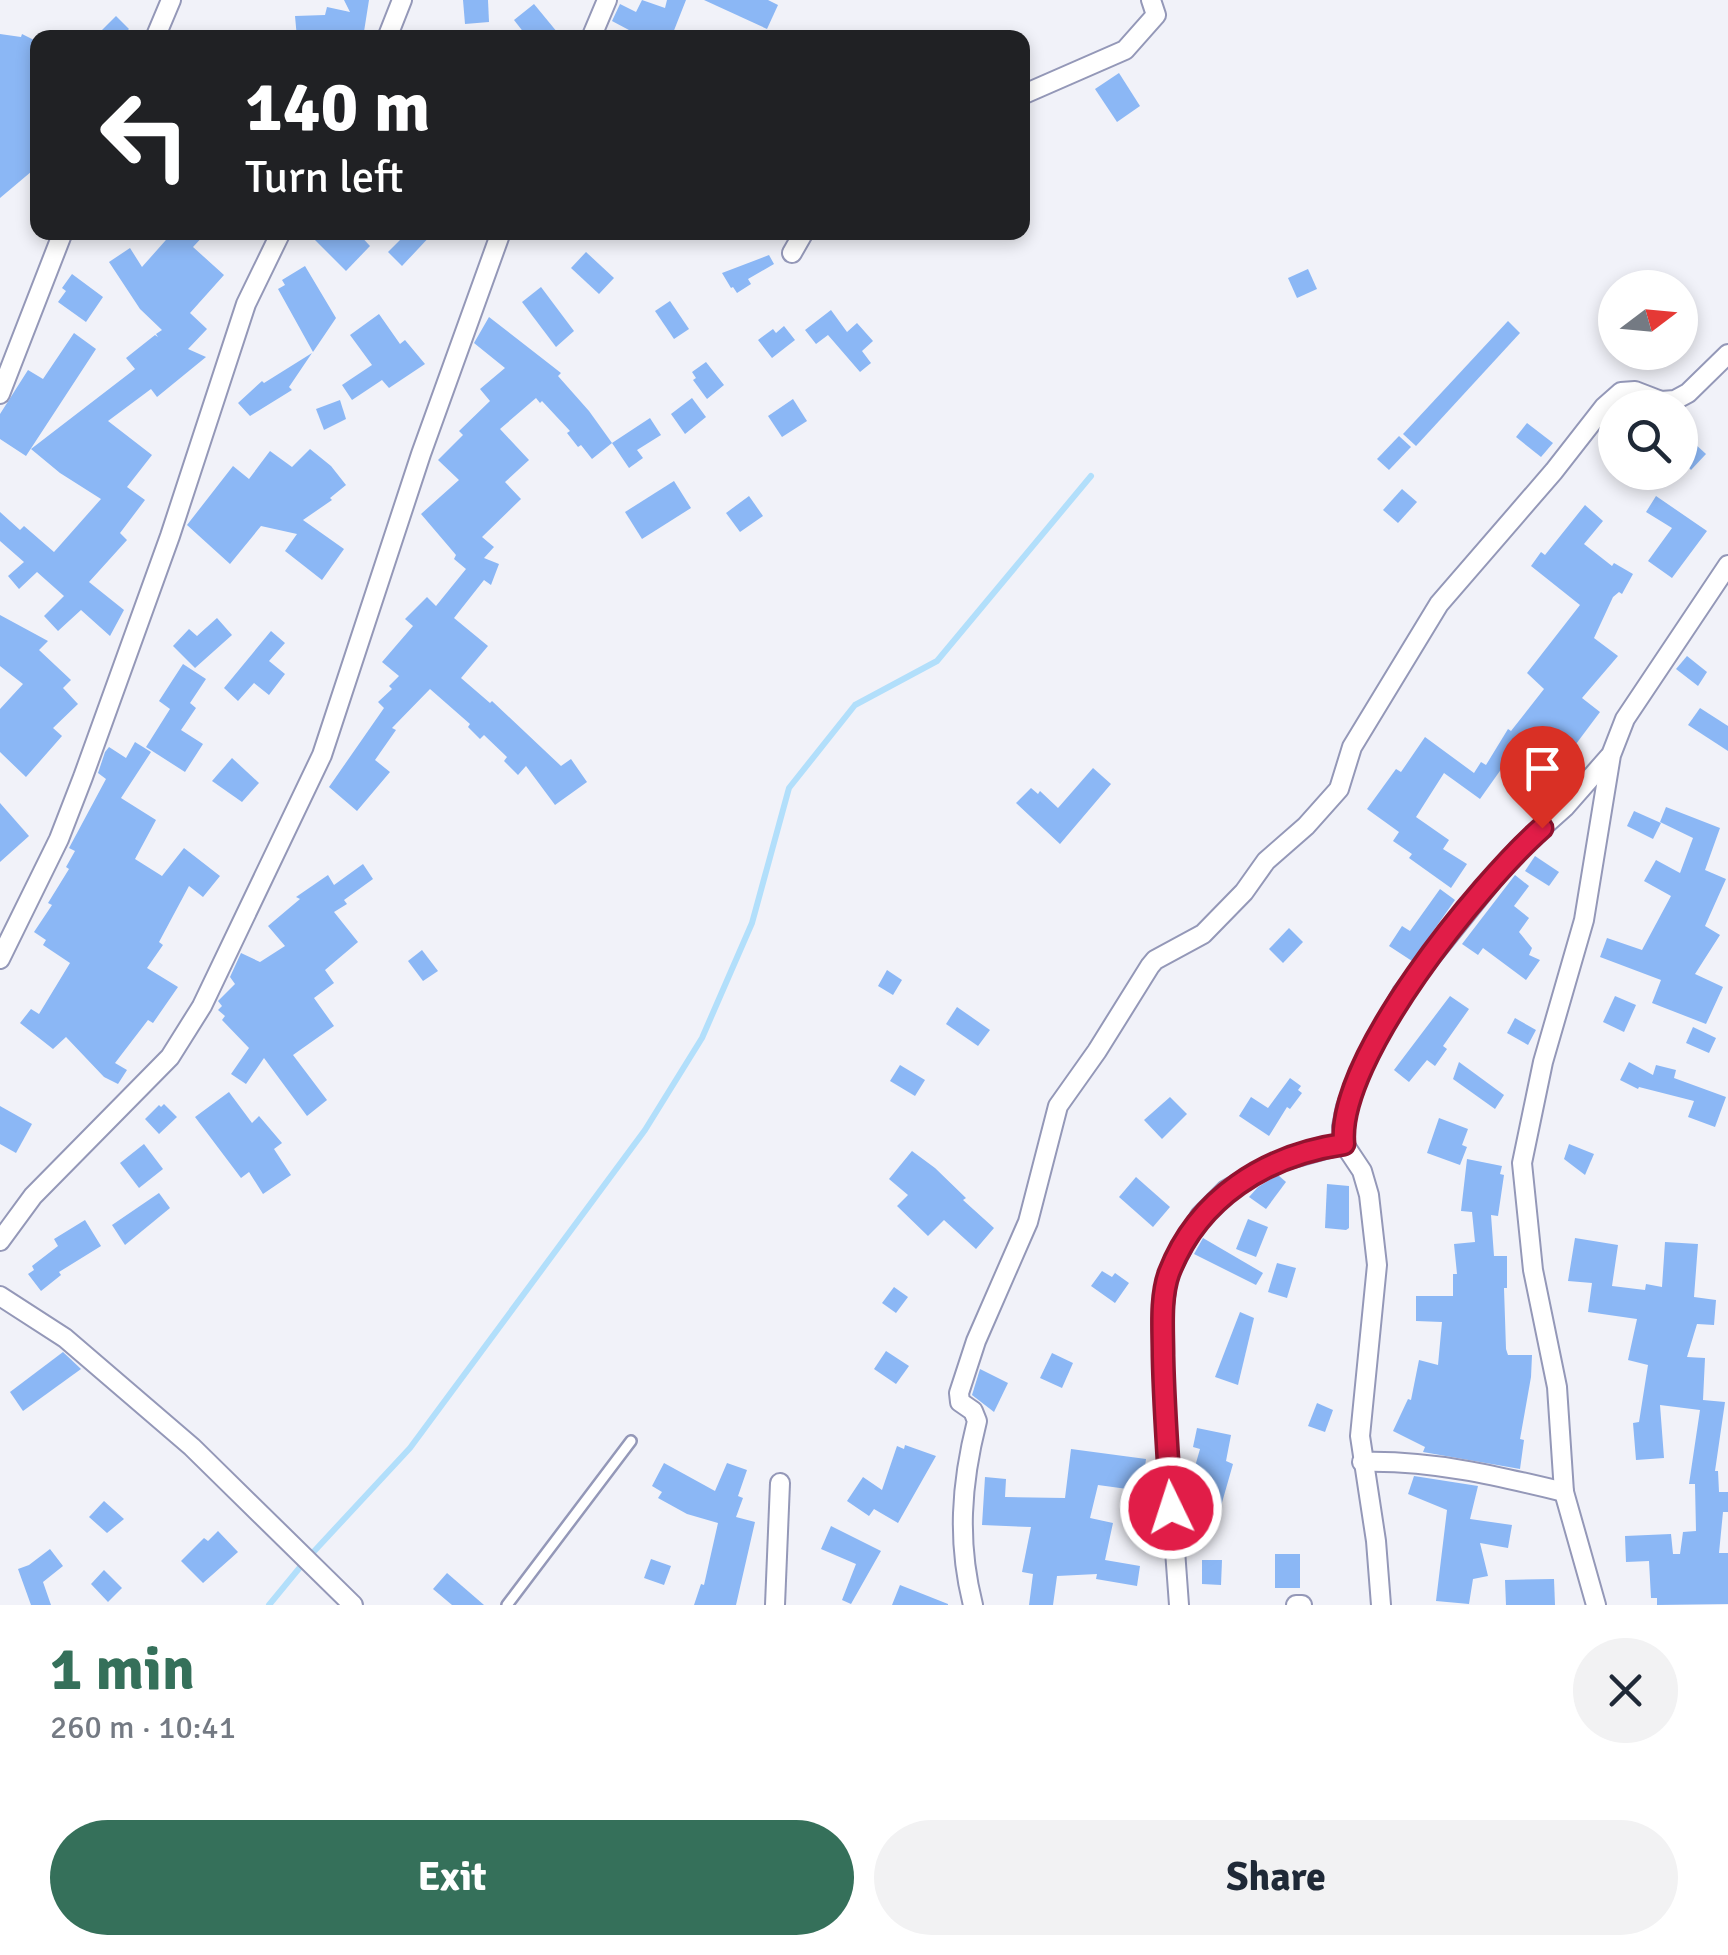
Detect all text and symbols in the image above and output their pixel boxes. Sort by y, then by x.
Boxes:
text: 140 m [245,64,430,150]
icon: left [80,70,210,200]
text: Turn left [245,150,404,205]
north arrow [1598,270,1698,370]
map controls [1598,270,1698,490]
button: search [1598,390,1698,490]
pin [1500,726,1585,829]
icon: arrive [1515,741,1570,796]
position arrow [1119,1456,1223,1560]
text: 1 min [50,1633,195,1707]
button: close [1573,1638,1678,1743]
text: 260 m · 10:41 [50,1708,236,1747]
button: Exit [50,1820,854,1935]
button: Share [874,1820,1678,1935]

